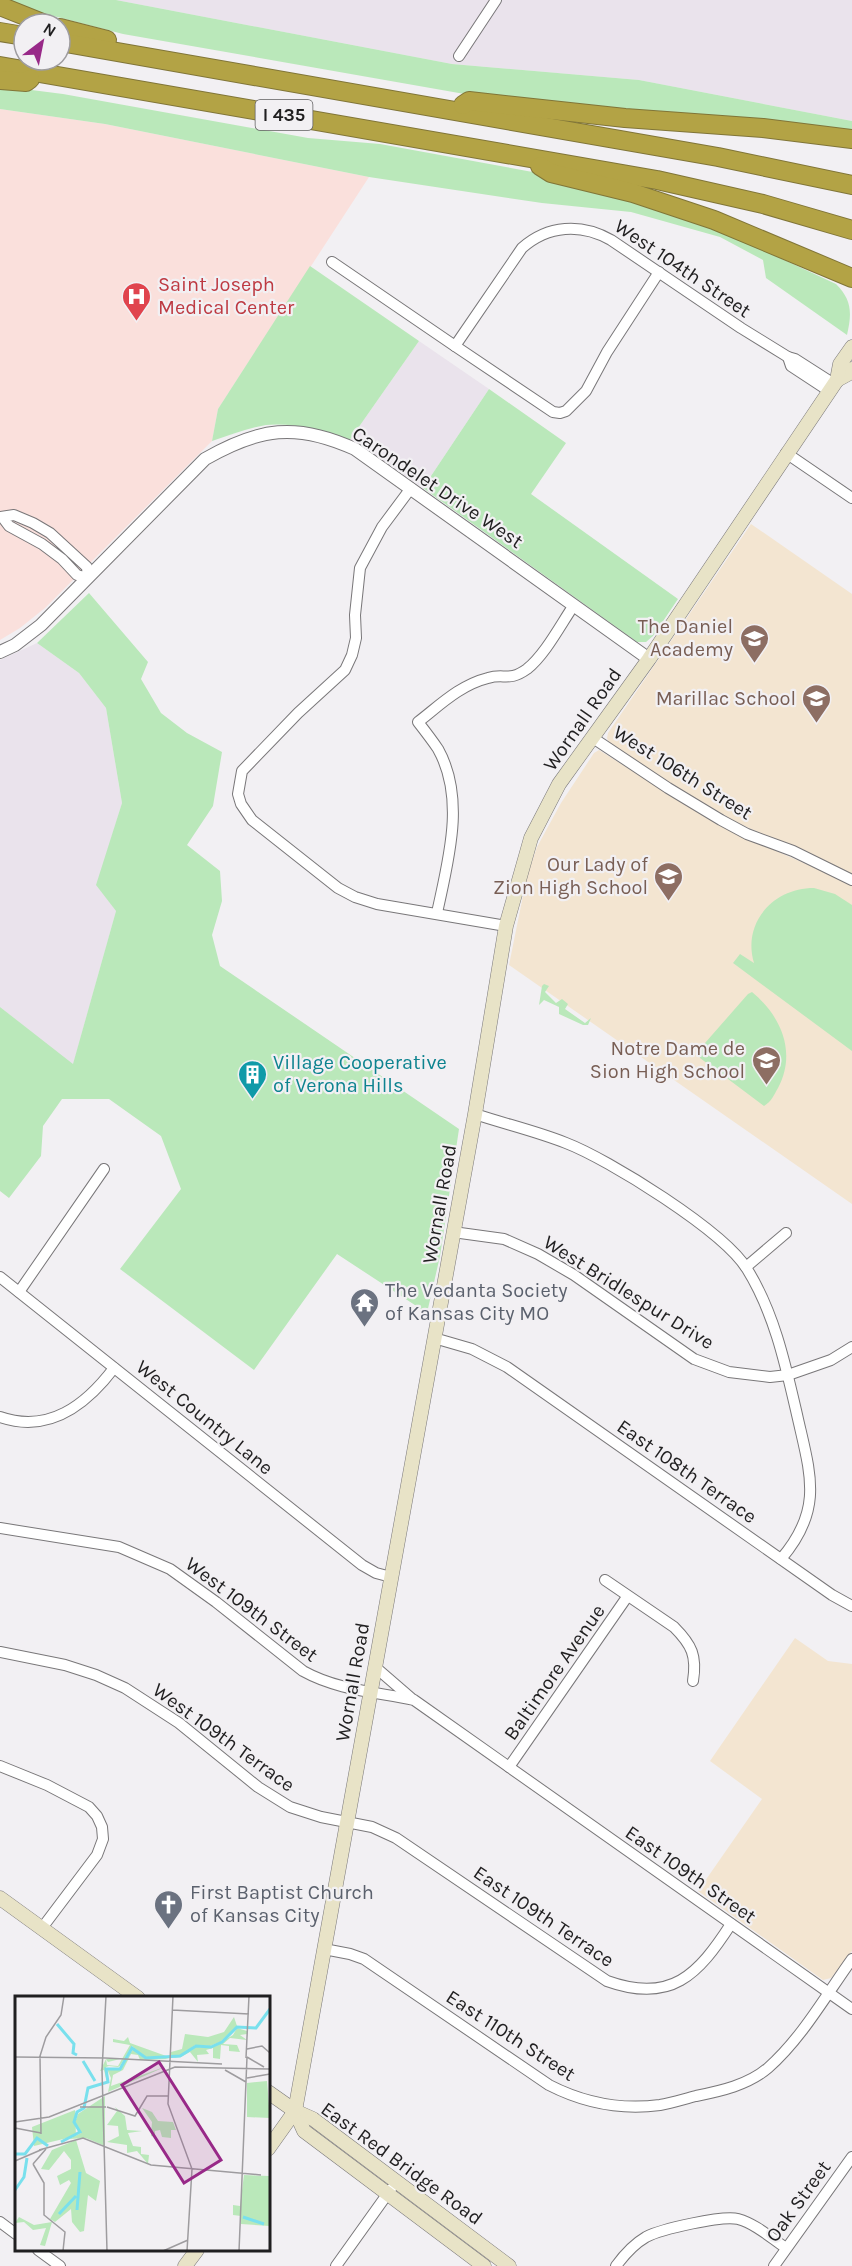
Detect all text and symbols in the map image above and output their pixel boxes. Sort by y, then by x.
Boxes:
north arrow [12,12,72,72]
text: N [40,19,60,41]
road number: I 435 [256,100,312,130]
street label: West 104th Street [610,214,756,323]
place label: Saint Joseph Medical Center [158,273,295,319]
hospital icon: Saint Joseph Medical Center [121,280,153,322]
street label: Carondelet Drive West [348,422,528,553]
place label: The Daniel Academy [638,615,733,661]
school or university icon: The Daniel Academy [738,622,770,664]
street label: Wornall Road [538,663,626,775]
school or university icon: Marillac School [801,682,833,724]
place label: Marillac School [656,687,796,710]
street label: West 106th Street [609,720,757,825]
place label: Our Lady of Zion High School [493,853,648,899]
school or university icon: Our Lady of Zion High School [653,860,685,902]
place label: Notre Dame de Sion High School [590,1037,745,1083]
school or university icon: Notre Dame de Sion High School [750,1044,782,1086]
place label: Village Cooperative of Verona Hills [273,1051,447,1097]
building icon: Village Cooperative of Verona Hills [236,1058,268,1100]
street label: Wornall Road [418,1143,461,1265]
street label: West Bridlespur Drive [539,1231,718,1354]
place label: The Vedanta Society of Kansas City MO [385,1279,568,1325]
temple icon: The Vedanta Society of Kansas City MO [348,1286,380,1328]
street label: West Country Lane [132,1355,278,1480]
street label: East 108th Terrace [613,1415,761,1528]
street label: West 109th Street [181,1552,323,1667]
street label: Baltimore Avenue [499,1600,610,1745]
street label: Wornall Road [331,1621,374,1743]
street label: West 109th Terrace [148,1678,299,1797]
street label: East 109th Street [621,1821,761,1928]
street label: East 109th Terrace [469,1861,618,1972]
place label: First Baptist Church of Kansas City [190,1881,374,1927]
church icon: First Baptist Church of Kansas City [153,1888,185,1930]
street label: East 110th Street [442,1985,580,2086]
inset map [15,1996,270,2251]
street label: East Red Bridge Road [316,2097,487,2230]
street label: Oak Street [761,2156,836,2246]

